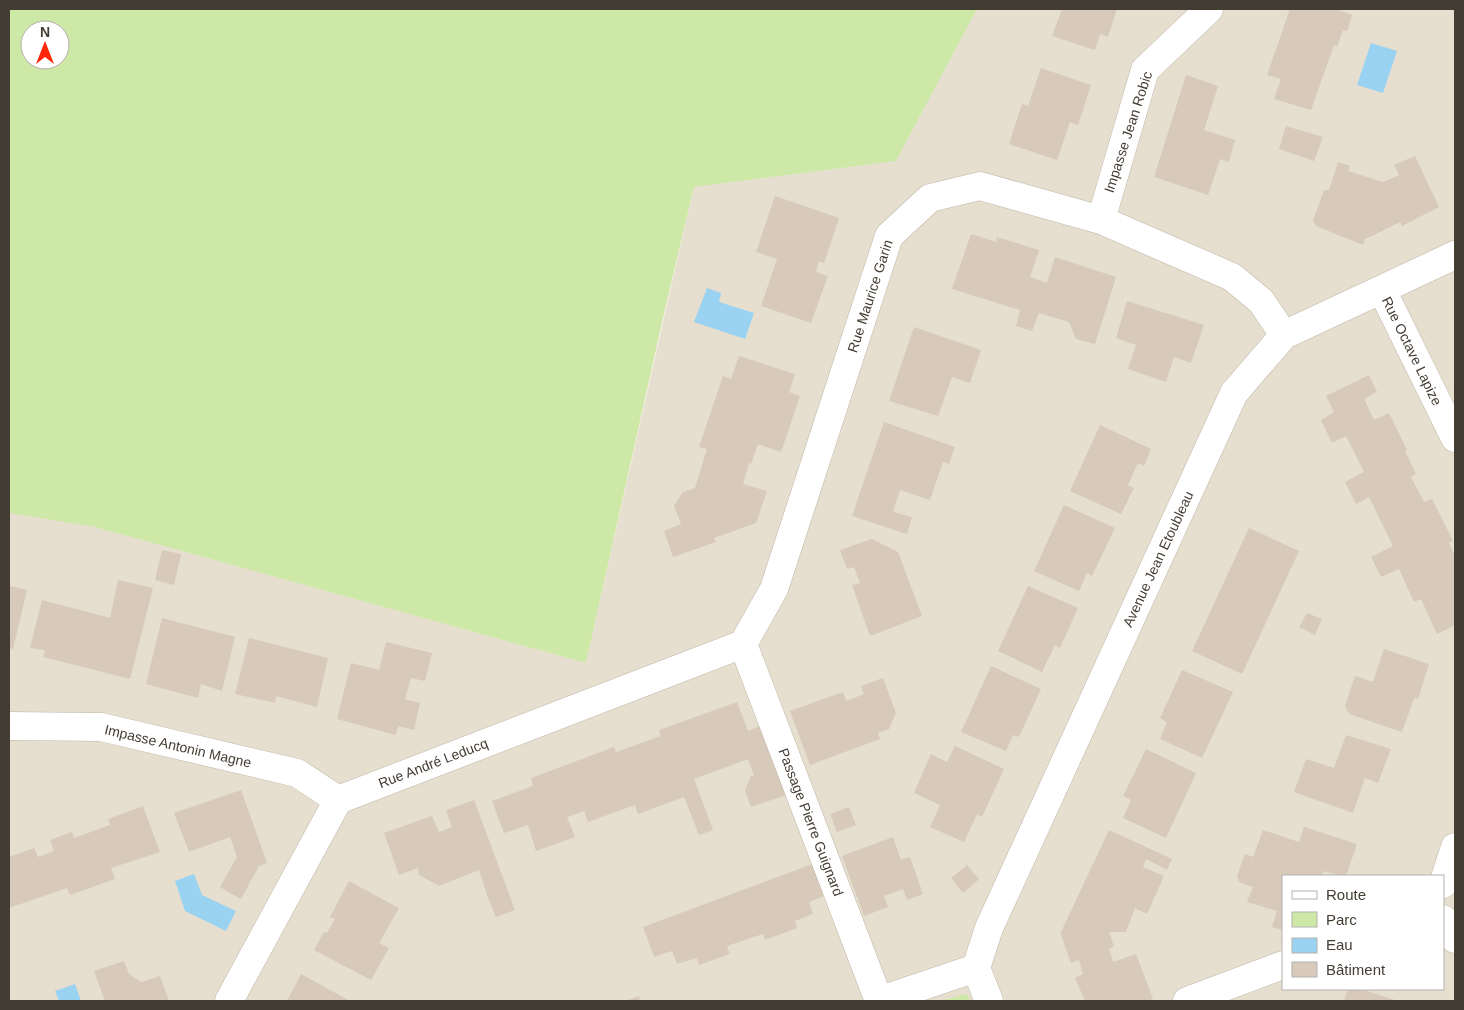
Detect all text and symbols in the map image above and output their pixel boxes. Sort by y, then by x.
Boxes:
north arrow [20,20,70,70]
text: N [40,24,50,40]
street label: Impasse Jean Robic [1101,69,1155,195]
street label: Rue Maurice Garin [844,238,896,354]
street label: Rue Octave Lapize [1379,294,1445,408]
street label: Avenue Jean Etoubleau [1119,488,1197,630]
street label: Impasse Antonin Magne [103,721,253,771]
street label: Rue André Leducq [376,735,490,791]
street label: Passage Pierre Guignard [775,746,847,898]
legend [1282,875,1444,990]
text: Route [1326,886,1366,903]
text: Parc [1326,911,1357,928]
text: Eau [1326,936,1353,953]
text: Bâtiment [1326,961,1386,978]

